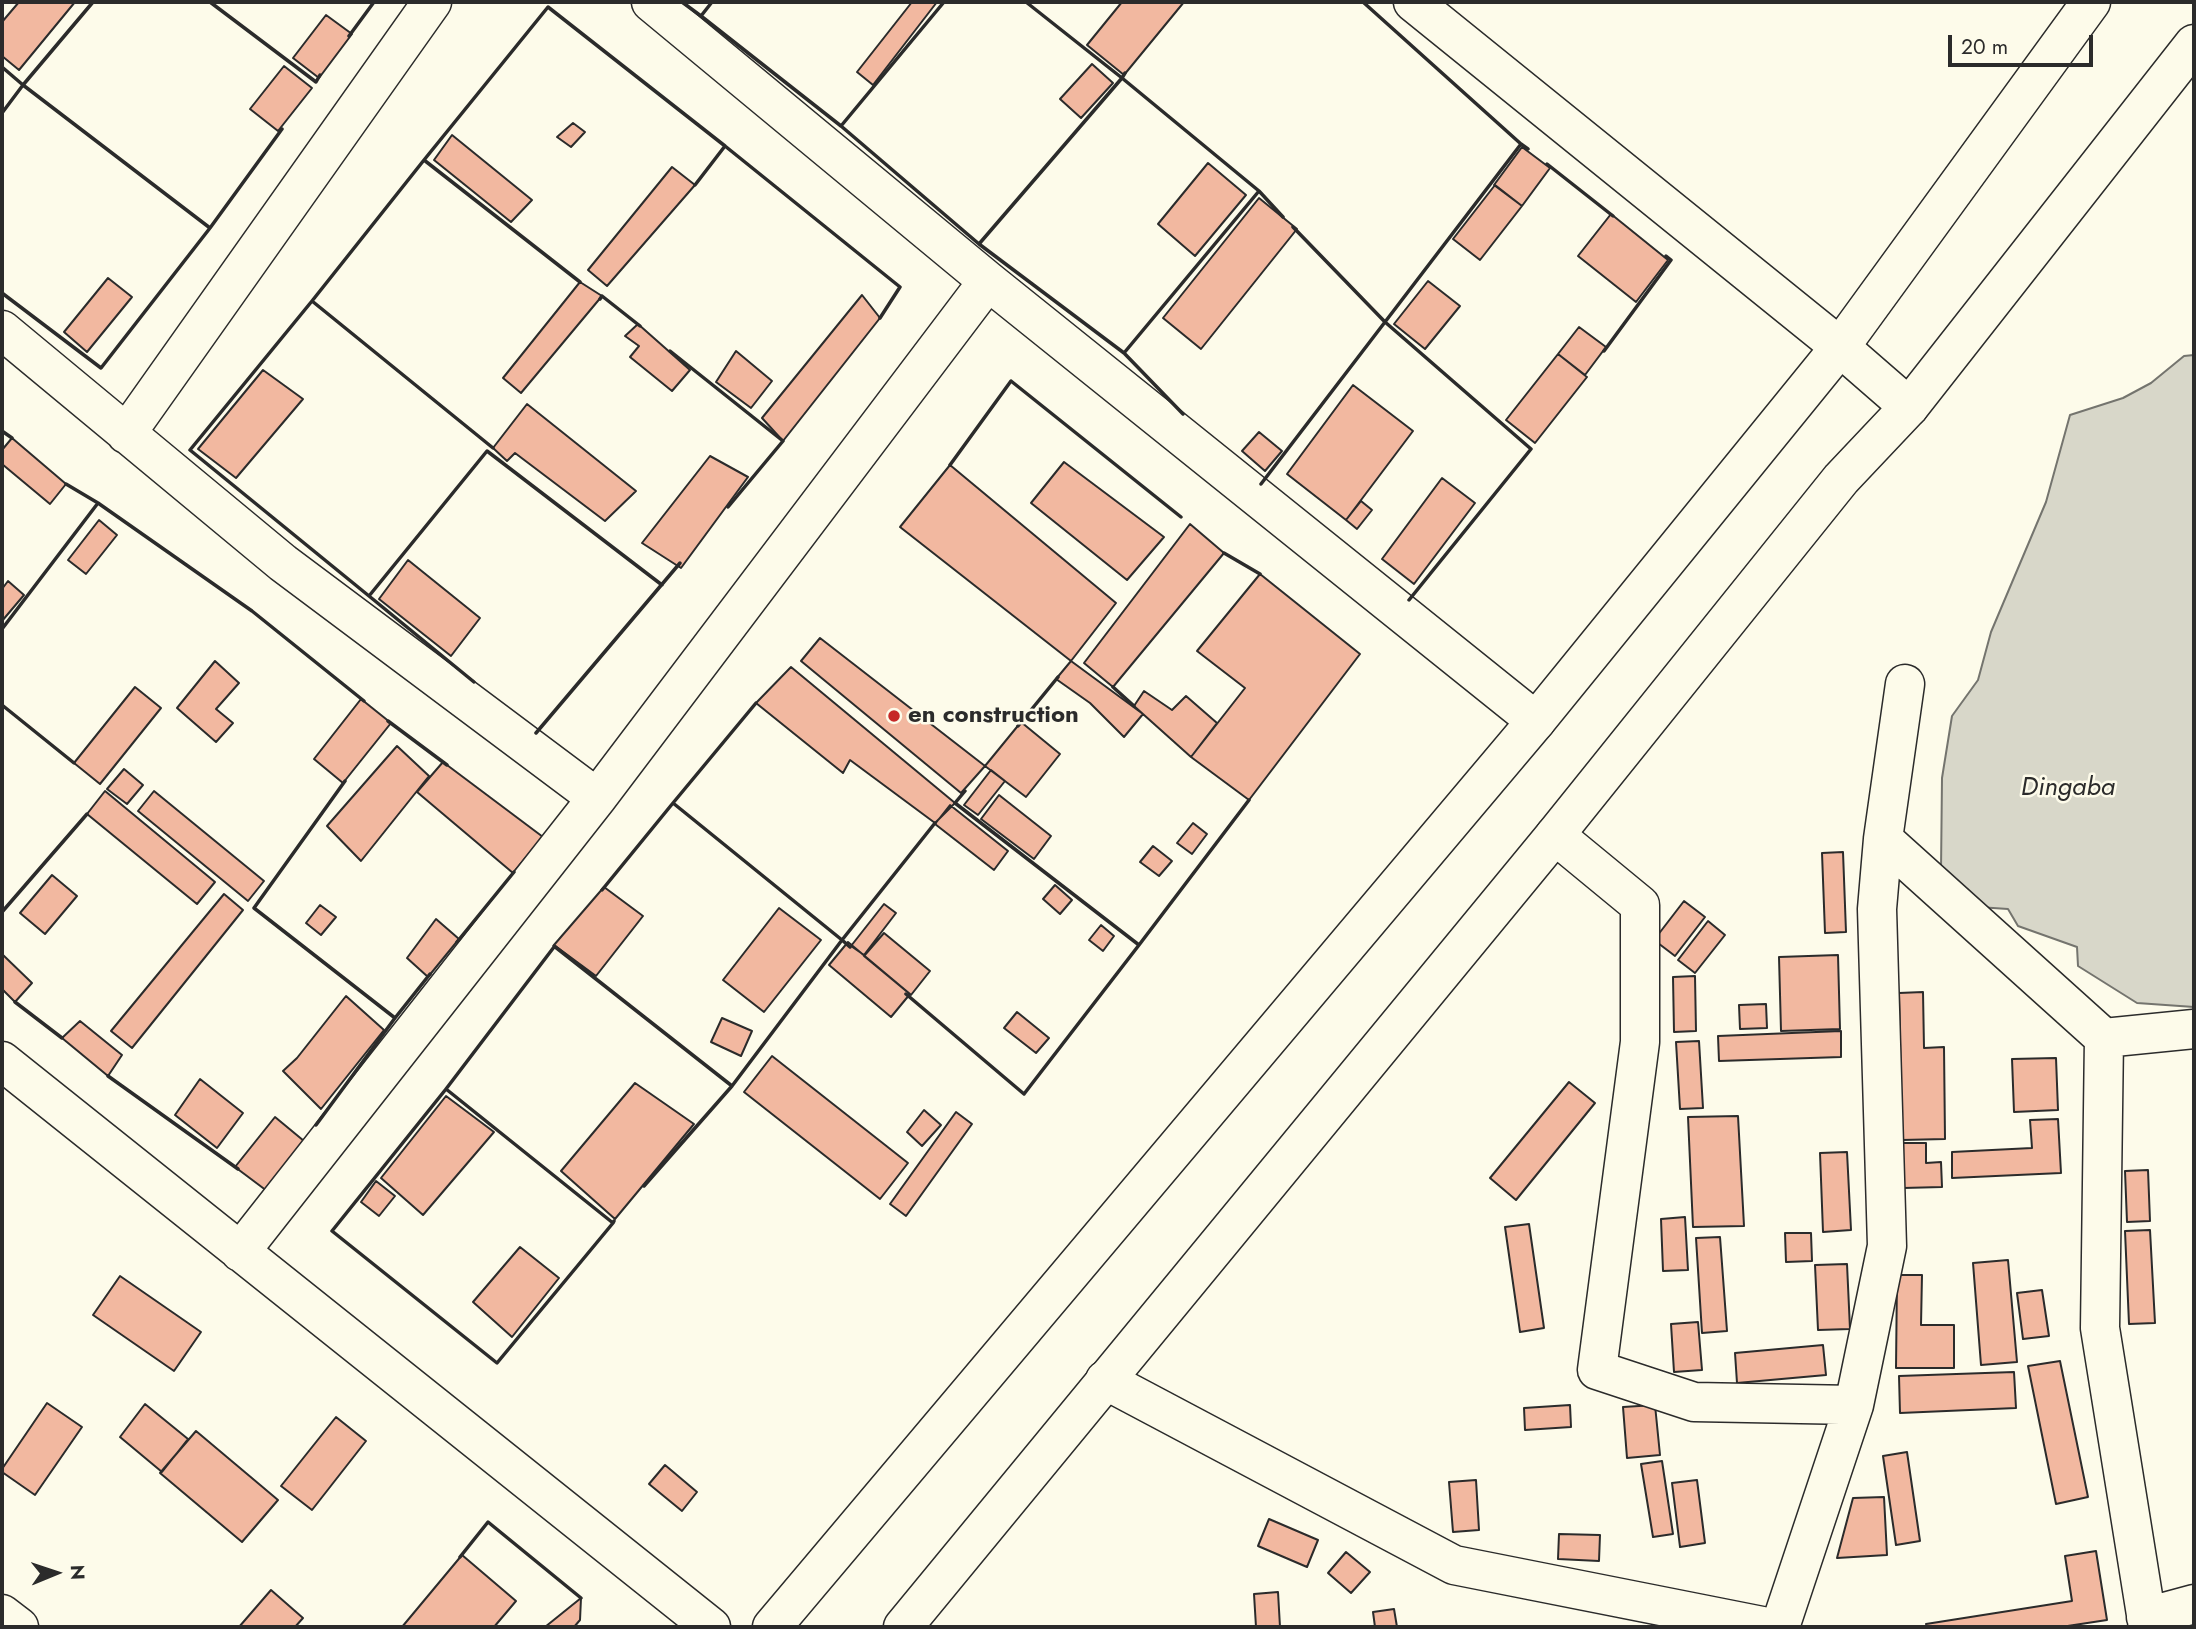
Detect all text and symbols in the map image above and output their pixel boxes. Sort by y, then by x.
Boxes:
scale bar [1951,21,2096,65]
text: 20 m [1961,32,2008,62]
place label: en construction [908,702,1079,730]
marker: en construction [886,708,902,724]
water label: Dingaba [2021,773,2115,805]
north arrow [21,1538,91,1608]
text: N [64,1564,91,1580]

